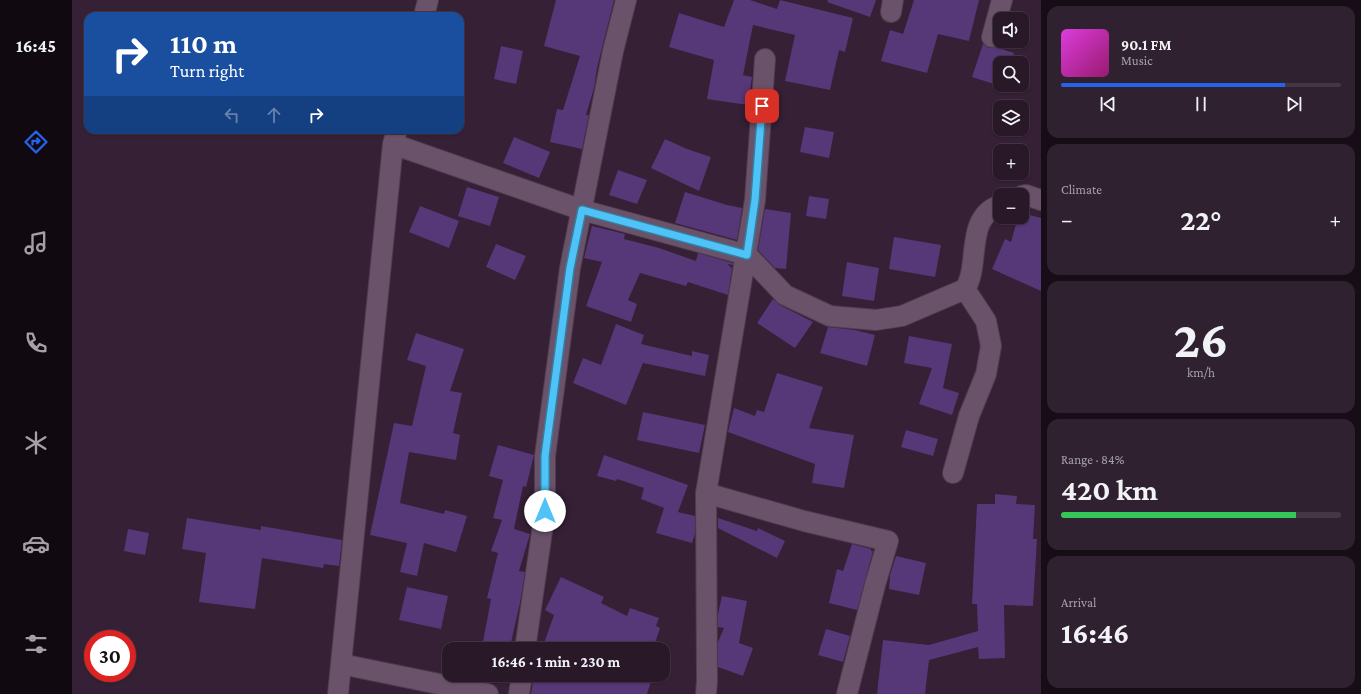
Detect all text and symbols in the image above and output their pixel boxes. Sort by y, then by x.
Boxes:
map controls [993,12,1029,224]
button: sound [993,12,1029,48]
icon: right [104,28,156,80]
text: 110 m [170,28,237,59]
text: 16:45 [16,36,56,56]
text: 90.1 FM [1121,37,1172,53]
text: Music [1121,53,1153,68]
button: search [993,56,1029,92]
text: Turn right [170,61,244,81]
pin [745,89,779,123]
icon: previous [1097,93,1119,115]
icon: pause [1190,93,1212,115]
icon: next [1283,93,1305,115]
icon: arrive [751,95,773,117]
button: layers [993,100,1029,136]
icon: left [221,104,243,126]
icon: ahead [263,104,285,126]
icon: right [305,104,327,126]
icon: directions [22,128,50,156]
button: + [993,144,1029,180]
text: Climate [1061,182,1102,197]
button: − [993,188,1029,224]
text: 22° [1180,203,1222,236]
text: − [1061,207,1073,232]
text: + [1329,207,1341,232]
icon: music [22,229,50,257]
text: 26 [1174,310,1228,368]
icon: phone [22,329,50,357]
text: km/h [1187,365,1215,380]
icon: climate [22,429,50,457]
text: Range · 84% [1061,452,1124,467]
text: 420 km [1061,473,1158,506]
position arrow [524,490,566,532]
icon: car [22,530,50,558]
text: Arrival [1061,595,1096,610]
text: 16:46 [1061,616,1130,649]
icon: filters [22,630,50,658]
speed limit sign: 30 [84,630,136,682]
text: 16:46 · 1 min · 230 m [492,654,620,670]

